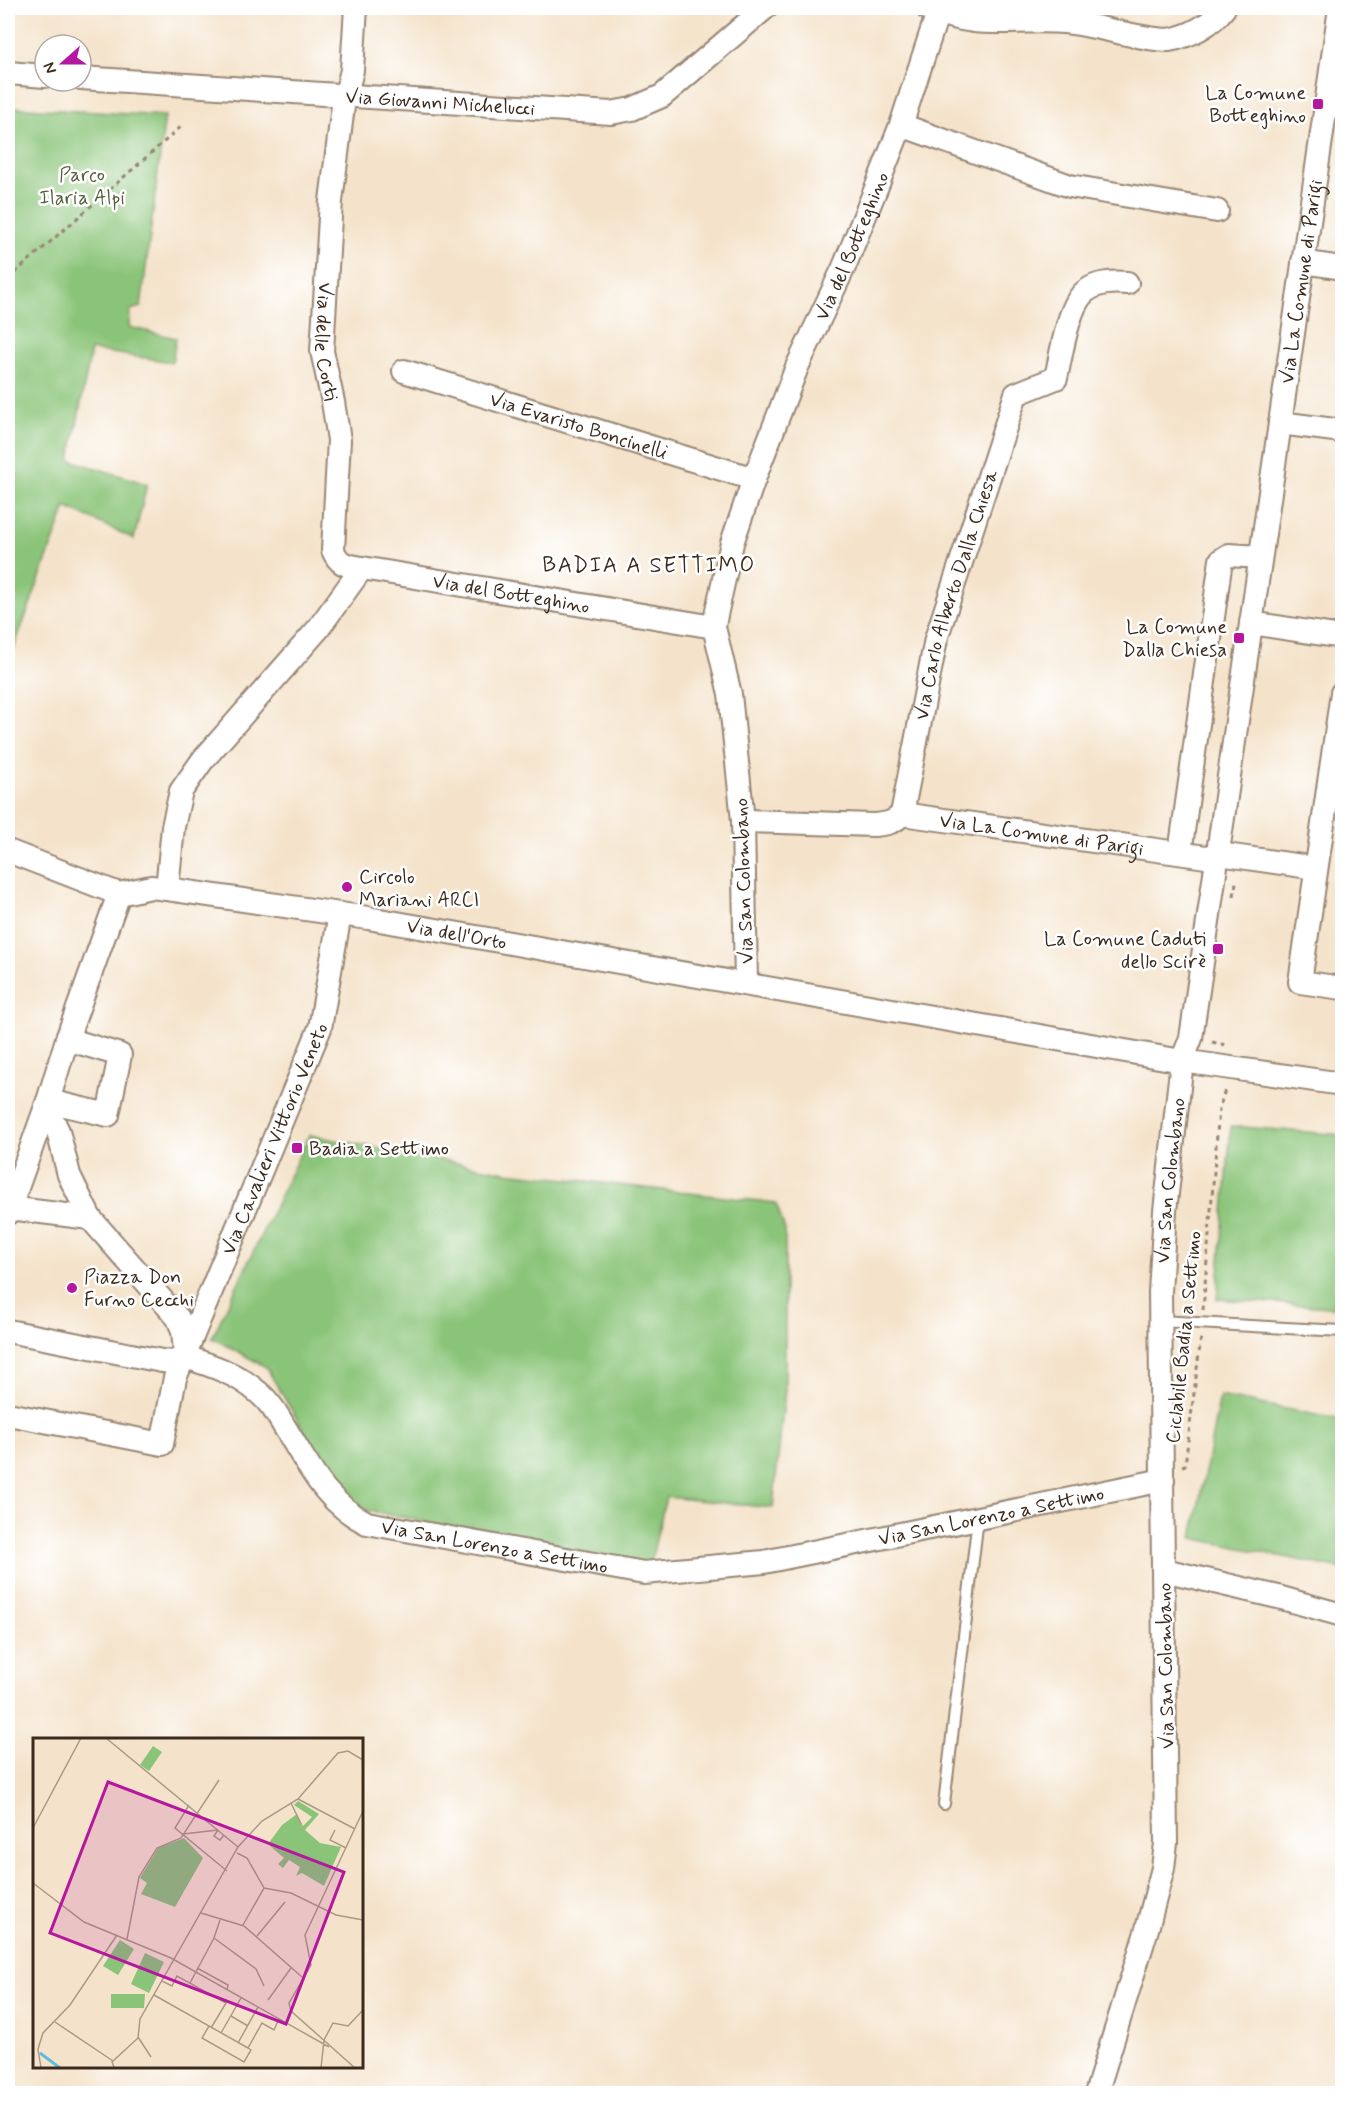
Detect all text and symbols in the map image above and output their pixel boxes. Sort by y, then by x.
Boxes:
north arrow [33,33,93,93]
text: N [39,59,62,77]
place label: La Comune Botteghino [1205,80,1306,130]
street label: Via Giovanni Michelucci [344,83,536,123]
marker: La Comune Botteghino [1311,97,1325,111]
park label: Parco Ilaria Alpi [39,162,125,212]
street label: Via del Botteghino [809,168,896,325]
street label: Via La Comune di Parigi [1274,178,1331,386]
street label: Via delle Corti [307,281,344,403]
street label: Via Evaristo Boncinelli [486,386,671,467]
street label: Via Carlo Alberto Dalla Chiesa [909,466,1006,723]
district label: BADIA A SETTIMO [542,552,756,580]
street label: Via del Botteghino [430,568,592,621]
place label: La Comune Dalla Chiesa [1122,614,1227,664]
marker: La Comune Dalla Chiesa [1232,631,1246,645]
street label: Via San Colombano [728,797,761,965]
street label: Via La Comune di Parigi [938,807,1145,864]
place label: Circolo Mariani ARCI [359,864,479,914]
marker: Circolo Mariani ARCI [340,880,354,894]
street label: Via dell'Orto [404,913,509,957]
place label: La Comune Caduti dello Scirè [1044,926,1206,976]
marker: La Comune Caduti dello Scirè [1211,942,1225,956]
street label: Via Cavalieri Vittorio Veneto [216,1022,335,1259]
street label: Via San Colombano [1150,1096,1193,1264]
place label: Badia a Settimo [309,1136,449,1163]
marker: Badia a Settimo [290,1141,304,1155]
street label: Ciclabile Badia a Settimo [1160,1230,1209,1445]
place label: Piazza Don Furno Cecchi [84,1264,194,1314]
marker: Piazza Don Furno Cecchi [65,1281,79,1295]
street label: Via San Lorenzo a Settimo [876,1480,1107,1553]
street label: Via San Lorenzo a Settimo [379,1514,610,1581]
street label: Via San Colombano [1152,1583,1181,1749]
inset map [33,1738,363,2068]

